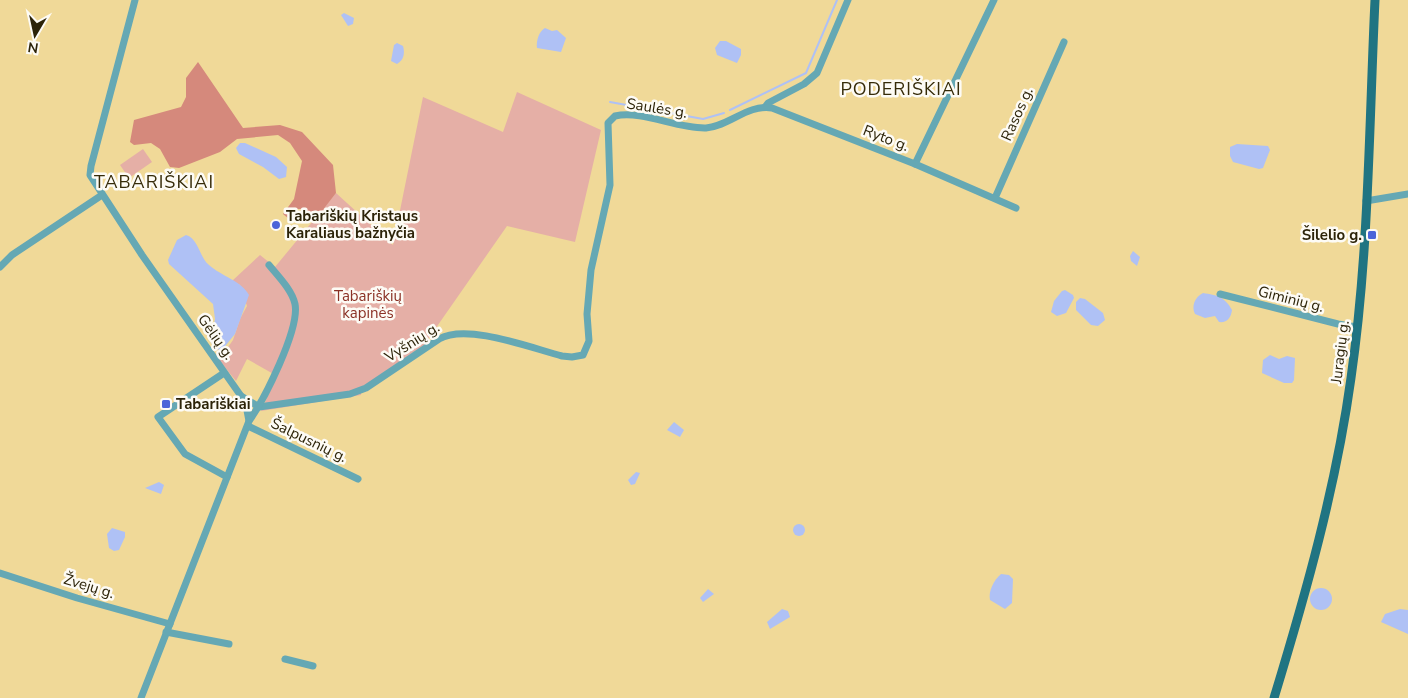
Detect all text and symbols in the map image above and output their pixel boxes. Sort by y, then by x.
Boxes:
north arrow [10,10,60,60]
text: N [26,37,40,58]
district label: PODERIŠKIAI [840,77,962,101]
street label: Rasos g. [996,84,1038,144]
street label: Saulės g. [625,93,689,123]
street label: Ryto g. [860,120,912,156]
district label: TABARIŠKIAI [94,170,214,194]
place label: Tabariškių Kristaus Karaliaus bažnyčia [286,206,418,243]
marker: Tabariškių Kristaus Karaliaus bažnyčia [270,219,282,231]
place label: Šilelio g. [1302,225,1362,245]
marker: Šilelio g. [1366,229,1378,241]
street label: Giminių g. [1256,281,1326,317]
park label: Tabariškių kapinės [334,286,402,323]
street label: Gėlių g. [193,310,239,364]
street label: Vyšnių g. [380,317,443,367]
street label: Juragių g. [1326,319,1354,386]
place label: Tabariškiai [176,394,250,414]
marker: Tabariškiai [160,398,172,410]
street label: Šalpusnių g. [268,412,351,467]
street label: Žvejų g. [61,569,117,603]

